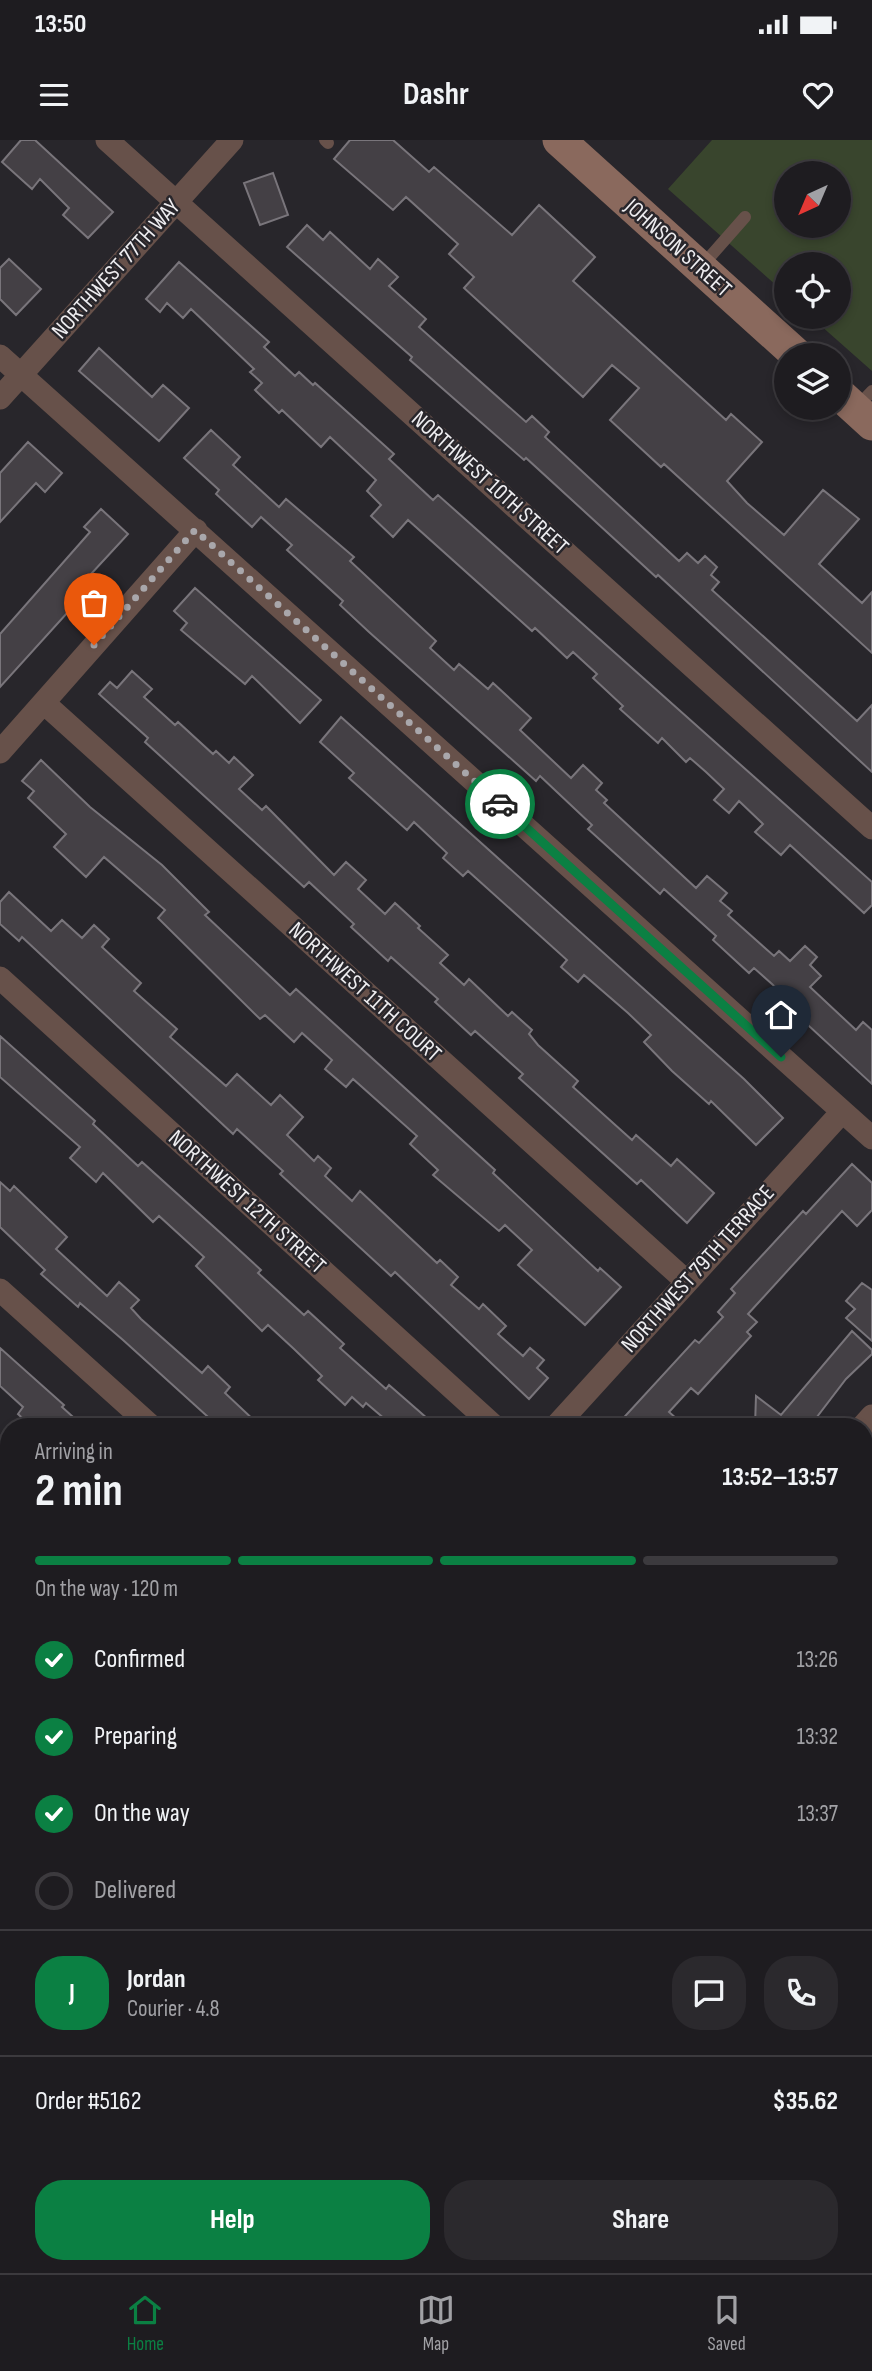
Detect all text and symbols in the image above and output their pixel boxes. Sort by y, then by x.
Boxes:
text: 13:50 [35,9,86,40]
text: Dashr [403,75,469,114]
icon: menu [35,76,73,114]
icon: heart [799,76,837,114]
north arrow [774,161,850,238]
map controls [774,161,851,420]
street label: JOHNSON STREET [618,192,737,303]
street label: NORTHWEST 77TH WAY [46,193,186,345]
button: locate [774,252,851,329]
button: layers [774,343,851,420]
street label: NORTHWEST 10TH STREET [406,405,574,561]
pin [64,573,124,645]
icon: bag [75,584,113,622]
courier [465,769,535,839]
icon: car [481,785,519,823]
street label: NORTHWEST 11TH COURT [283,916,447,1068]
pin [751,985,811,1057]
icon: home [762,996,800,1034]
street label: NORTHWEST 12TH STREET [163,1124,331,1280]
street label: NORTHWEST 79TH TERRACE [615,1179,781,1359]
text: Arriving in [35,1438,113,1466]
text: 13:52–13:57 [722,1462,838,1493]
text: 2 min [35,1464,123,1519]
text: On the way · 120 m [35,1575,178,1603]
icon: check [35,1641,73,1679]
text: Confirmed [94,1644,185,1675]
text: 13:26 [796,1646,838,1674]
icon: check [35,1718,73,1756]
text: Preparing [94,1721,177,1752]
text: 13:32 [797,1723,838,1751]
icon: check [35,1795,73,1833]
text: On the way [94,1798,190,1829]
text: 13:37 [797,1800,838,1828]
text: Delivered [94,1875,176,1906]
button: chat [672,1956,746,2030]
button: phone [764,1956,838,2030]
text: Jordan [127,1964,185,1995]
text: J [69,1978,75,2009]
text: Courier · 4.8 [127,1995,220,2023]
text: Order #5162 [35,2086,141,2117]
text: $35.62 [772,2086,838,2117]
button: Help [35,2180,430,2260]
button: Share [444,2180,838,2260]
tab: Home [126,2291,164,2356]
tab: Map [417,2291,455,2356]
tab: Saved [708,2291,746,2356]

